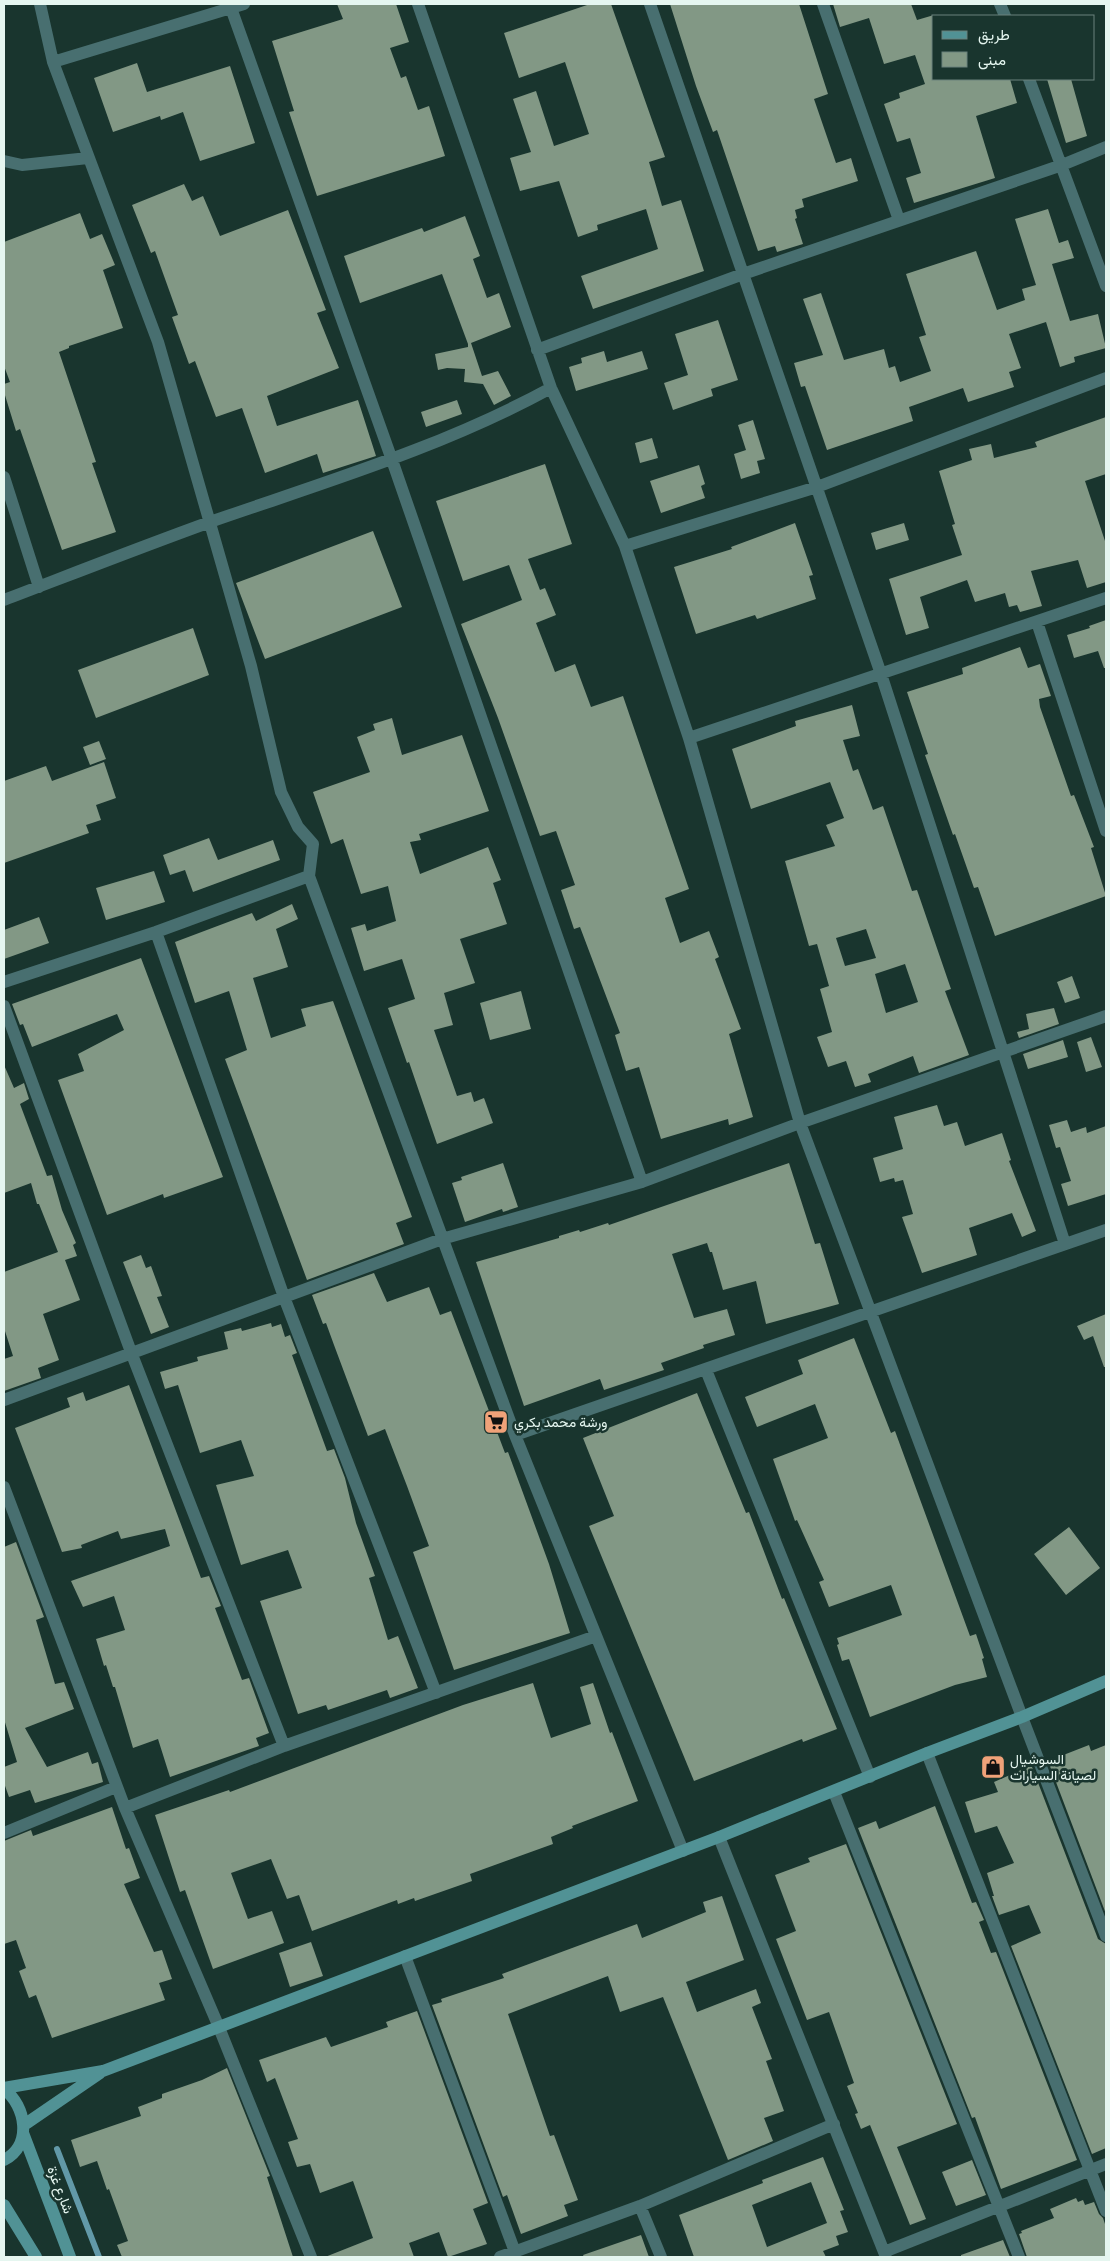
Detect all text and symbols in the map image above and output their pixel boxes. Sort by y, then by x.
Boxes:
legend [932,15,1095,80]
text: طريق [978,26,1010,45]
text: مبنى [978,51,1006,70]
supermarket icon: ورشة محمد بكري [483,1409,509,1435]
place label: ورشة محمد بكري [514,1414,607,1434]
place label: السوشيال لصيانة السيارات [1010,1751,1096,1784]
shop icon: السوشيال لصيانة السيارات [980,1754,1006,1780]
street label: شارع غزة [41,2164,77,2217]

